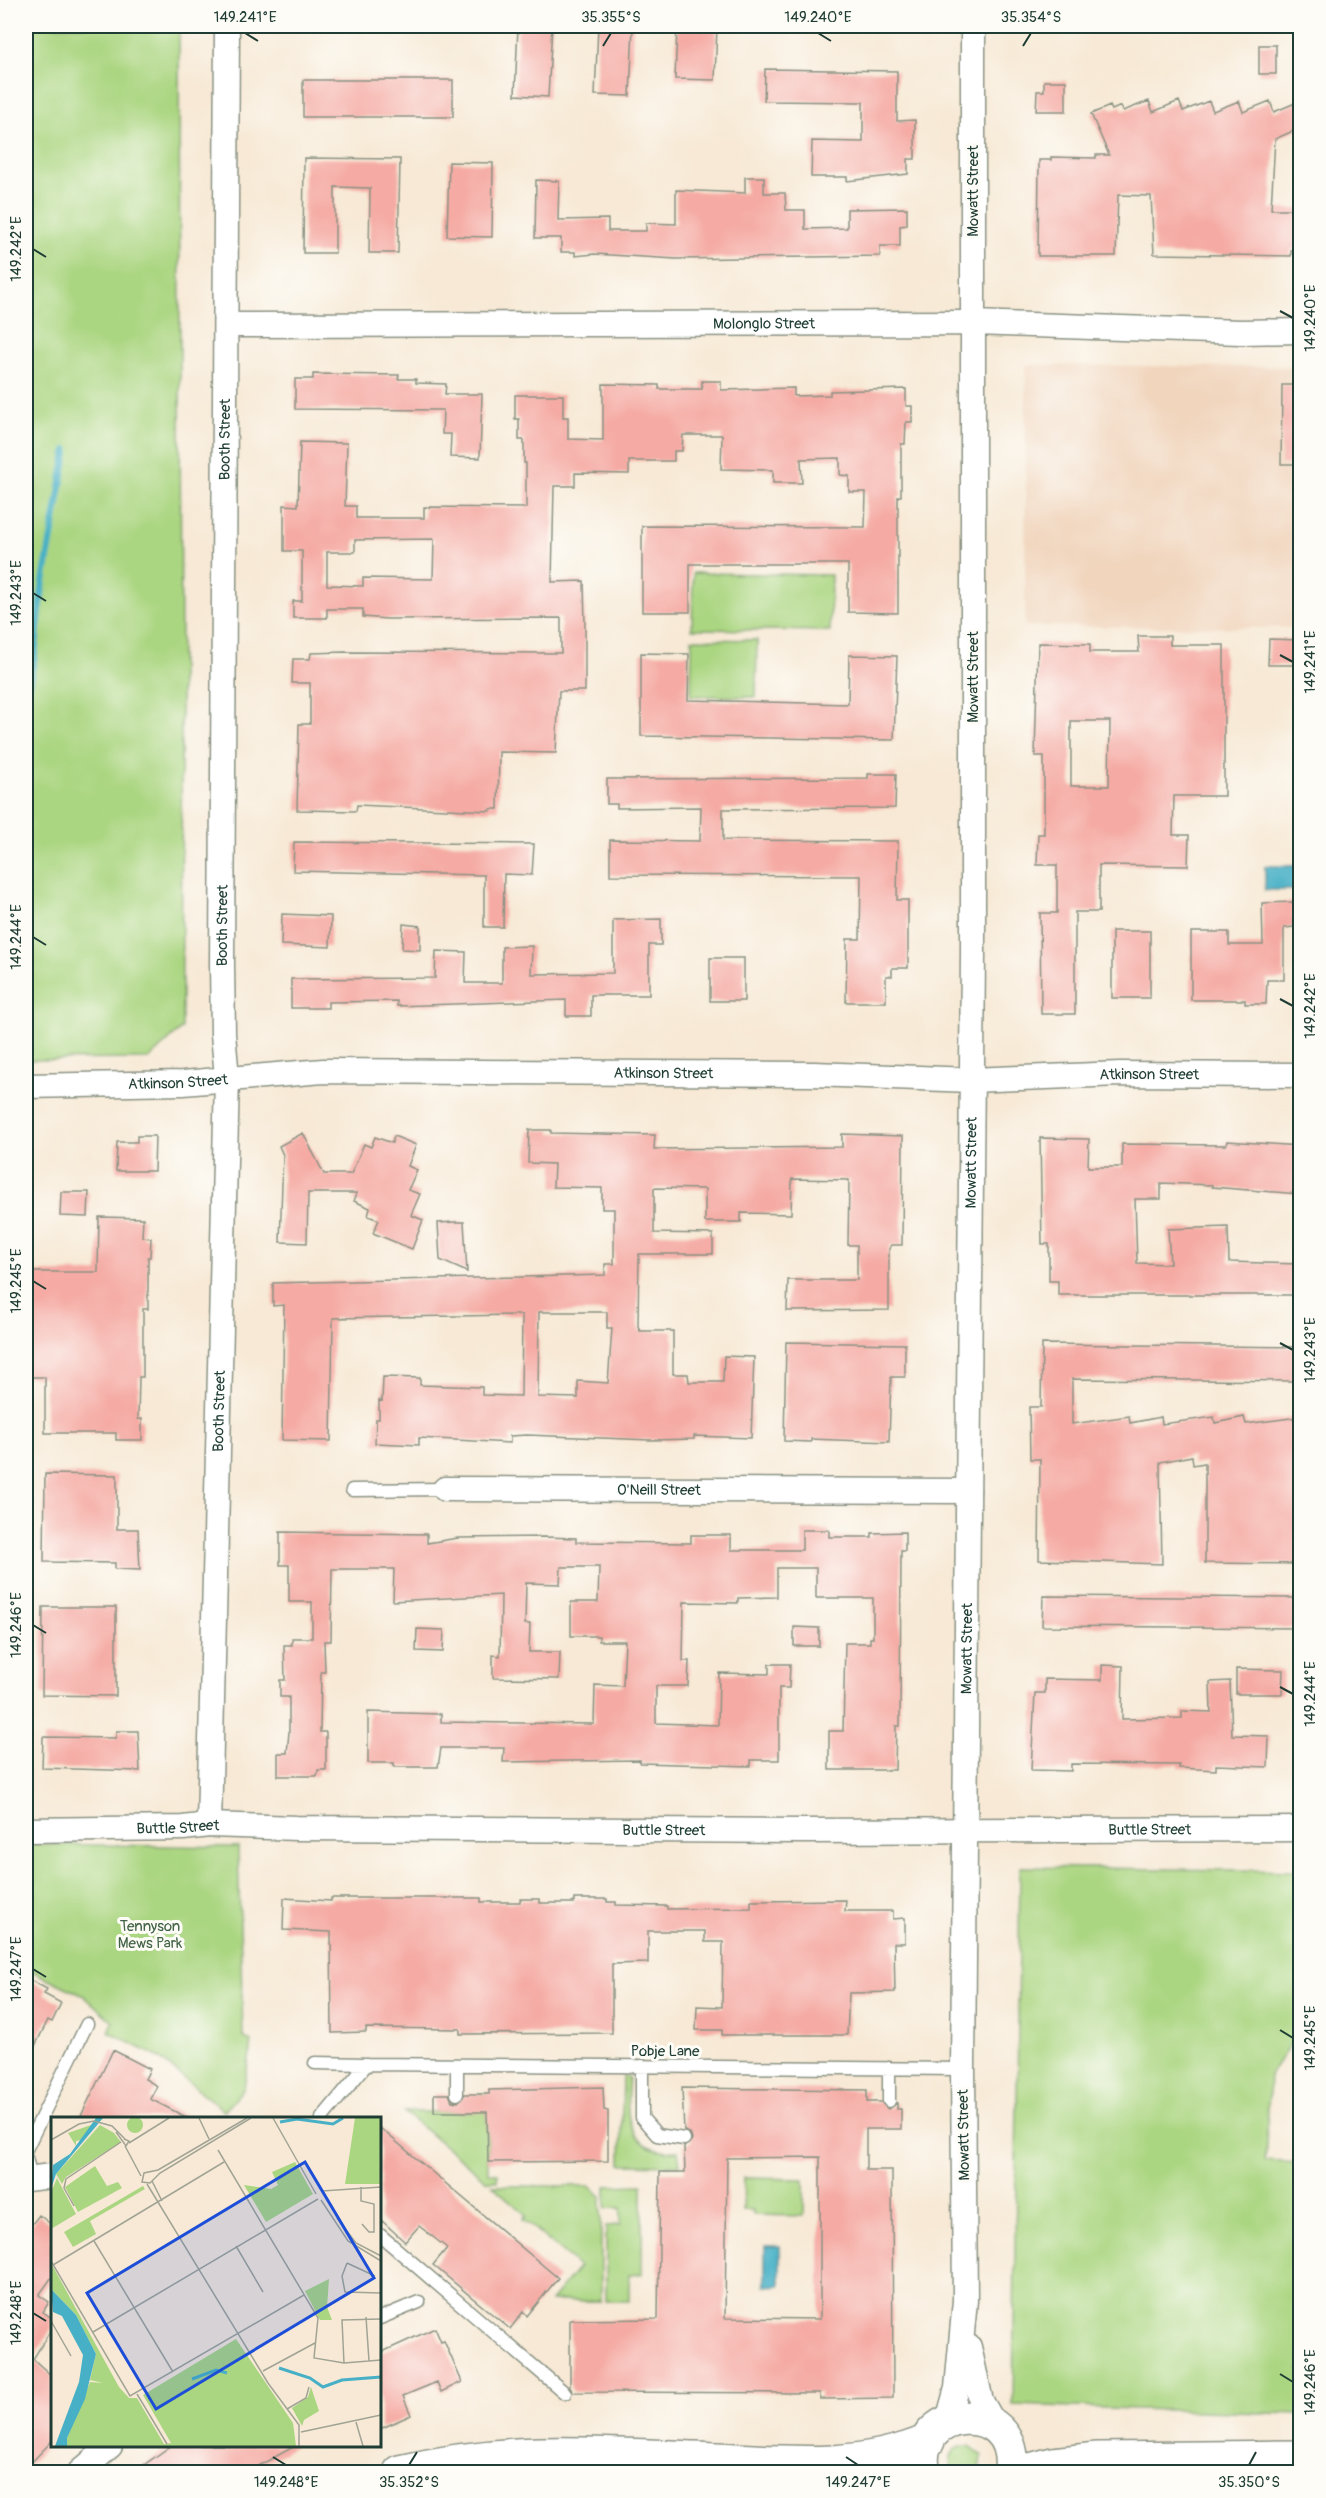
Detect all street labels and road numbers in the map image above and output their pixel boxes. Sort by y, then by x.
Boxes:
street label: Mowatt Street [964,144,983,237]
street label: Molonglo Street [713,314,816,333]
street label: Booth Street [215,398,235,480]
street label: Mowatt Street [964,630,983,723]
street label: Booth Street [212,884,232,966]
street label: Atkinson Street [613,1063,714,1083]
street label: Atkinson Street [1099,1064,1200,1084]
street label: Atkinson Street [128,1070,230,1094]
street label: Mowatt Street [961,1116,981,1208]
street label: Booth Street [208,1369,229,1452]
street label: O'Neill Street [617,1480,702,1499]
street label: Mowatt Street [957,1602,977,1694]
street label: Buttle Street [136,1815,221,1838]
street label: Buttle Street [622,1820,706,1840]
street label: Buttle Street [1108,1820,1192,1839]
street label: Pobje Lane [631,2042,700,2061]
street label: Mowatt Street [954,2088,974,2181]

